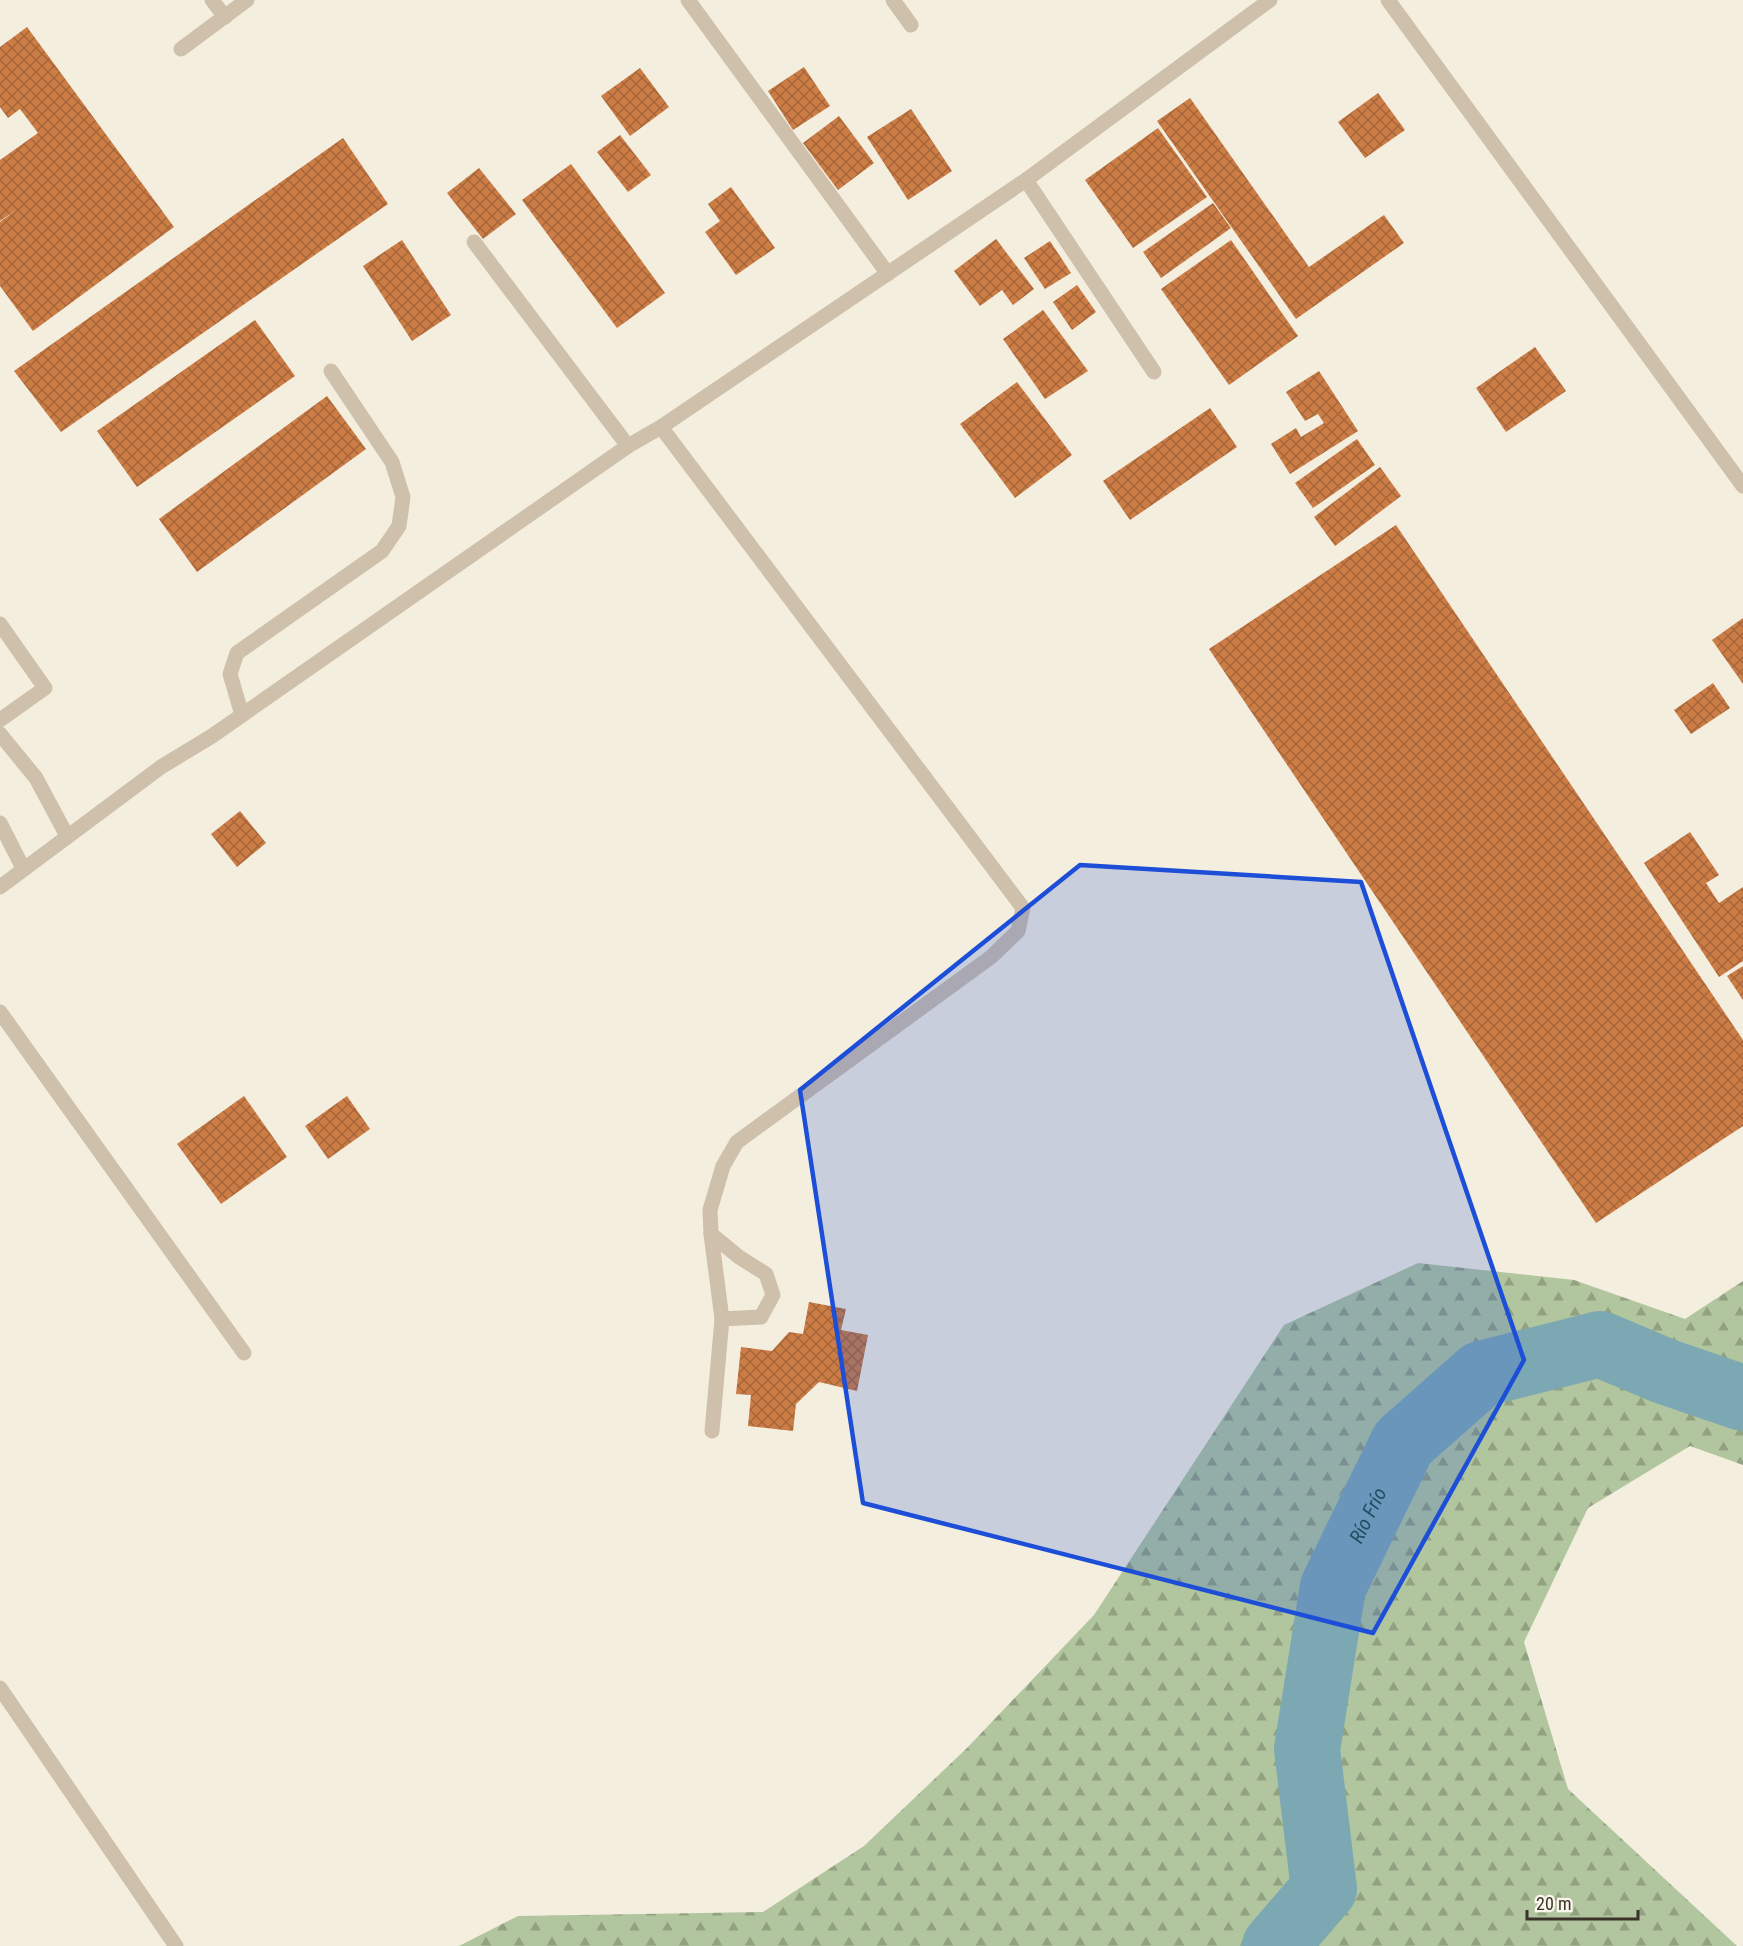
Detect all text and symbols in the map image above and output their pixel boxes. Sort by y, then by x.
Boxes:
water label: Río Frío [1344,1484,1391,1547]
scale bar [1527,1883,1638,1921]
text: 20 m [1536,1893,1571,1914]

